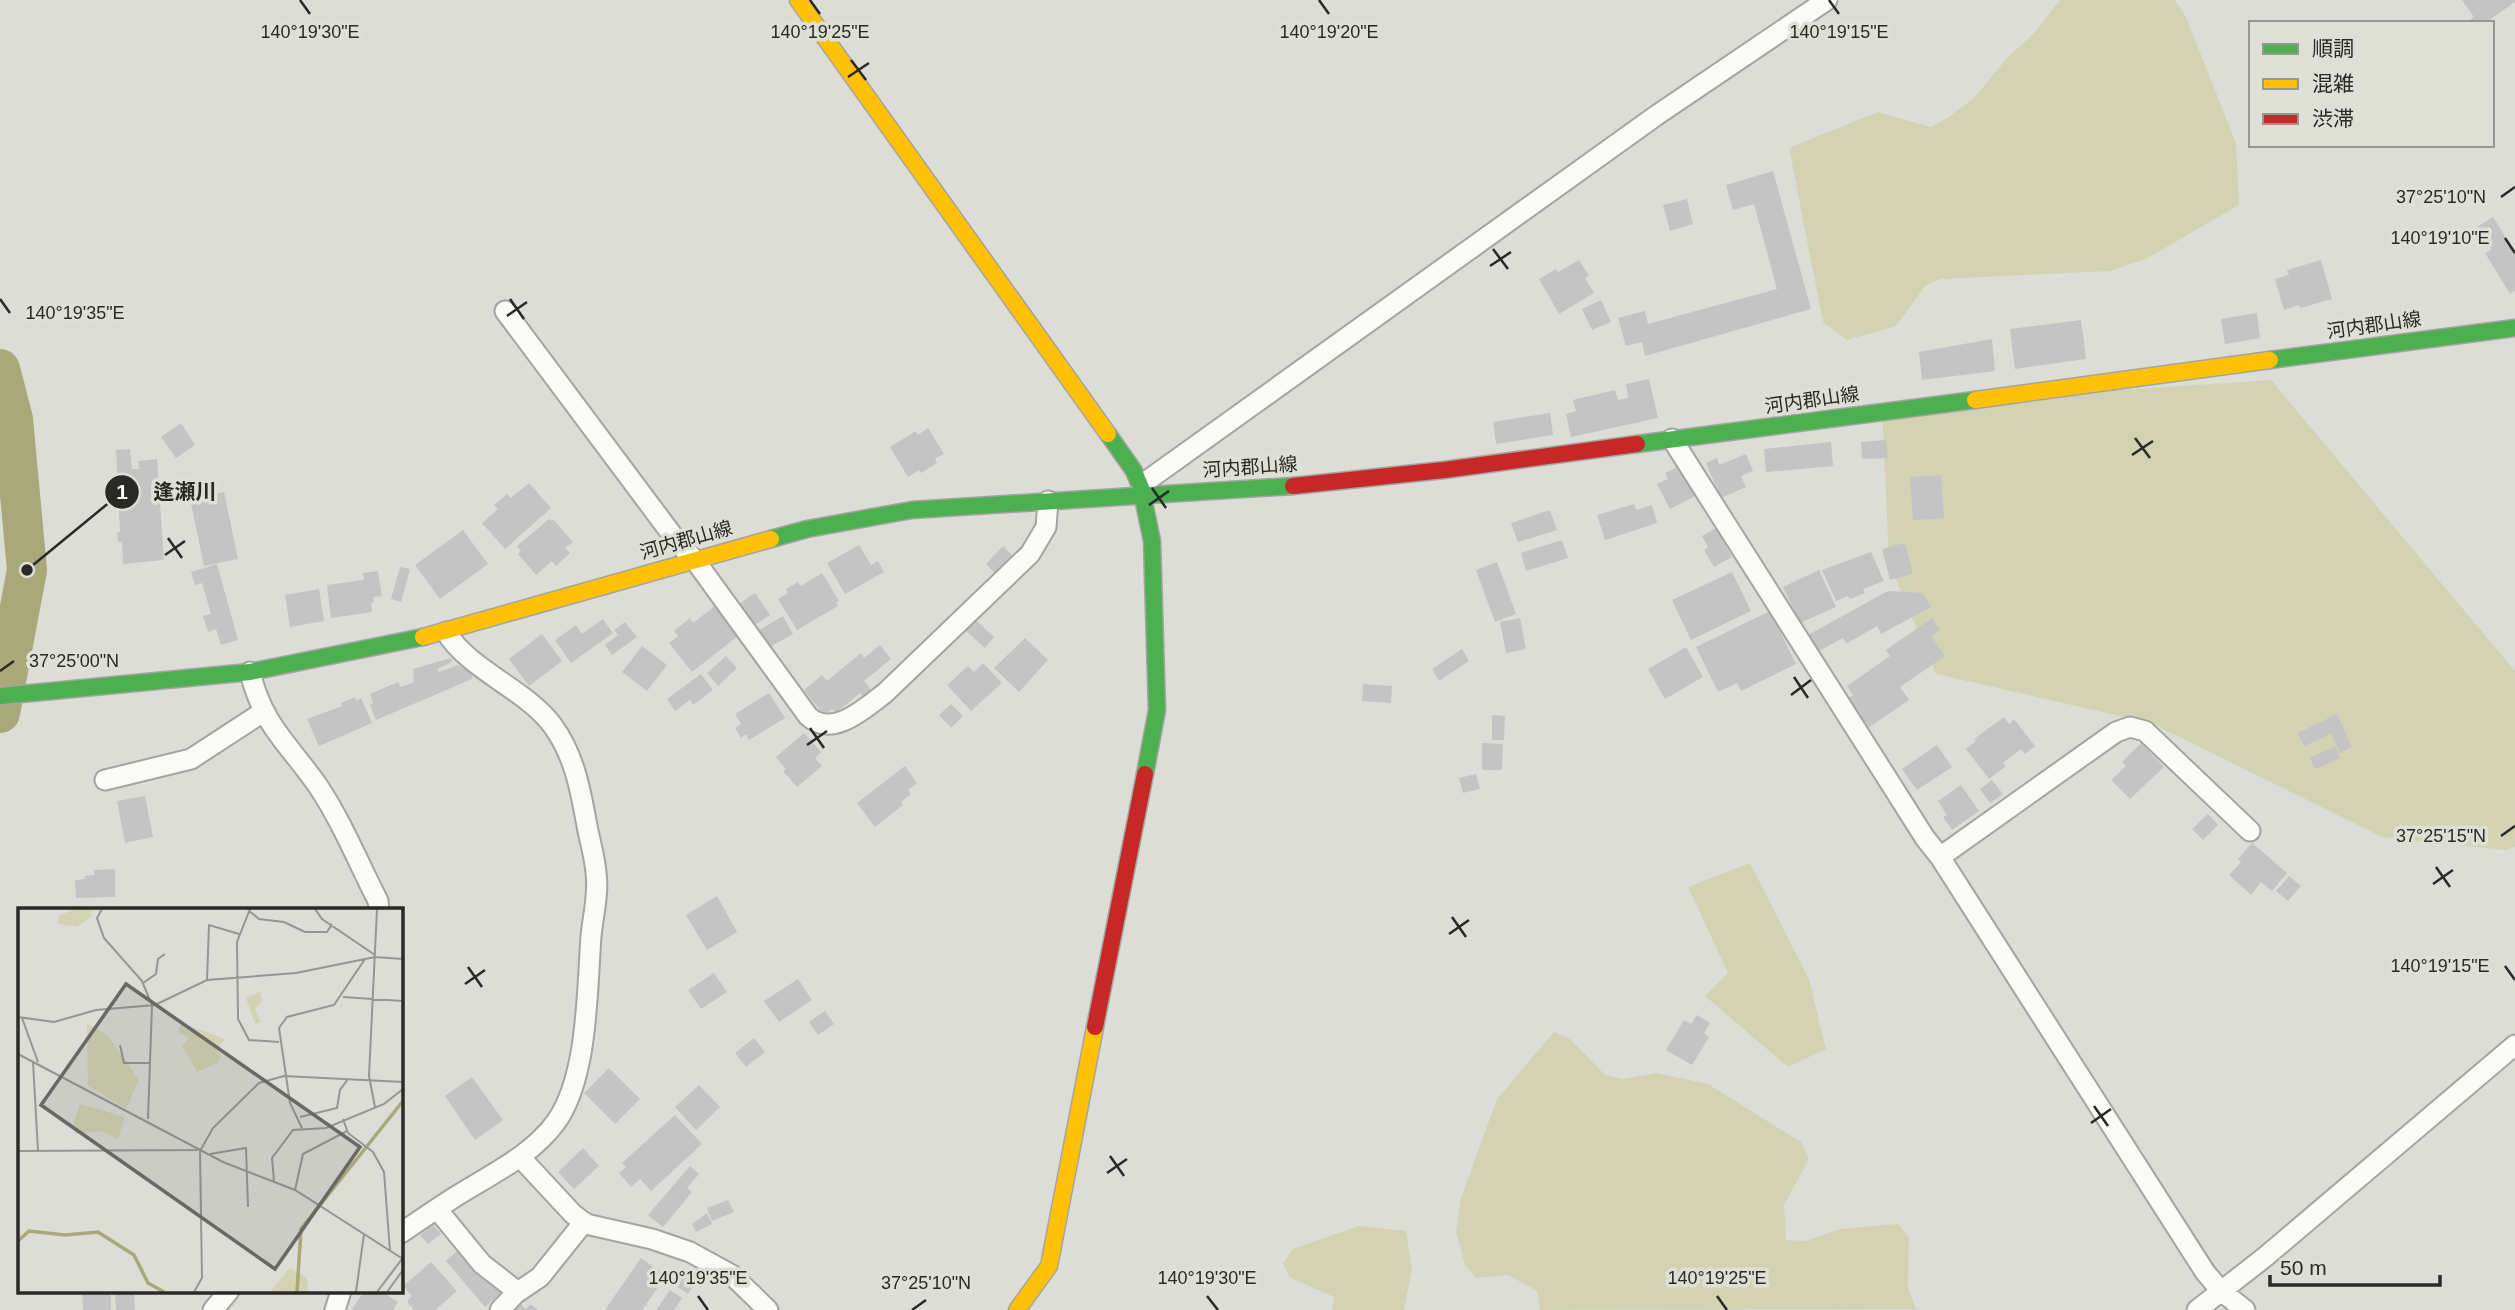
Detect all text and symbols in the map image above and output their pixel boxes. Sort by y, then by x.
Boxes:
legend [2249,21,2494,147]
text: 140°19'30"E [260,22,360,42]
text: 140°19'25"E [770,22,870,42]
text: 140°19'20"E [1279,22,1379,42]
text: 140°19'15"E [1789,22,1889,42]
text: 順調 [2312,37,2354,60]
text: 混雑 [2312,72,2354,95]
text: 渋滞 [2312,107,2354,130]
text: 37°25'10"N [2396,187,2486,207]
text: 140°19'10"E [2390,228,2490,248]
text: 140°19'35"E [25,303,125,323]
street label: 河内郡山線 [2325,308,2423,342]
street label: 河内郡山線 [1763,383,1861,417]
street label: 河内郡山線 [1202,453,1298,481]
callout: 逢瀬川 [105,471,231,513]
text: 1 [116,480,128,503]
text: 逢瀬川 [154,480,217,503]
street label: 河内郡山線 [637,517,735,563]
text: 37°25'00"N [29,651,119,671]
text: 37°25'15"N [2396,826,2486,846]
inset map [18,908,402,1292]
text: 140°19'15"E [2390,956,2490,976]
scale bar [2270,1244,2440,1288]
text: 50 m [2280,1256,2327,1279]
text: 140°19'35"E [648,1268,748,1288]
text: 140°19'30"E [1157,1268,1257,1288]
text: 140°19'25"E [1667,1268,1767,1288]
text: 37°25'10"N [881,1273,971,1293]

